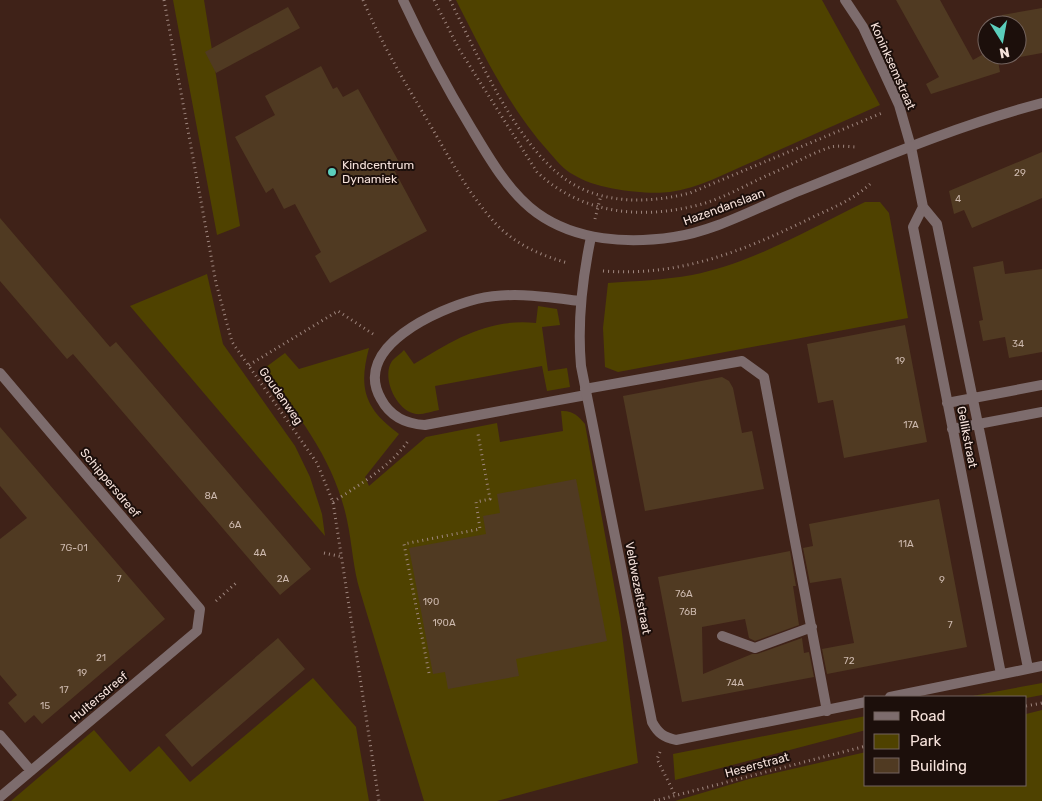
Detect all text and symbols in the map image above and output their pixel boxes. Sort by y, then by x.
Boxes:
north arrow [977,15,1027,65]
street label: Koninksemstraat [868,20,919,112]
text: N [998,43,1011,62]
place label: Kindcentrum Dynamiek [342,158,414,186]
marker: Kindcentrum Dynamiek [326,166,338,178]
house number: 29 [1014,167,1026,179]
street label: Hazendanslaan [681,186,767,228]
house number: 4 [955,193,961,205]
house number: 34 [1012,338,1024,350]
house number: 19 [895,355,905,367]
street label: Goudenweg [256,365,306,427]
street label: Gellikstraat [954,405,980,469]
house number: 17A [903,419,919,431]
street label: Schippersdreef [77,446,143,521]
house number: 8A [204,490,218,502]
house number: 6A [229,519,242,531]
house number: 11A [898,538,914,550]
street label: Veldwezeltstraat [622,541,654,636]
house number: 7G-01 [60,542,88,554]
house number: 4A [254,547,267,559]
house number: 7 [116,573,122,585]
house number: 2A [277,573,290,585]
house number: 9 [939,574,945,586]
house number: 76A [675,588,693,600]
house number: 190 [423,596,439,608]
house number: 76B [679,606,697,618]
house number: 190A [432,617,456,629]
house number: 7 [947,619,953,631]
house number: 21 [96,652,106,664]
house number: 72 [844,655,855,667]
house number: 19 [77,667,87,679]
street label: Hultersdreef [68,669,131,725]
house number: 74A [726,677,744,689]
house number: 17 [59,684,69,696]
legend [864,696,1027,786]
house number: 15 [40,700,50,712]
text: Road [910,707,946,725]
text: Park [910,732,941,750]
street label: Heserstraat [723,750,791,780]
text: Building [910,757,967,775]

